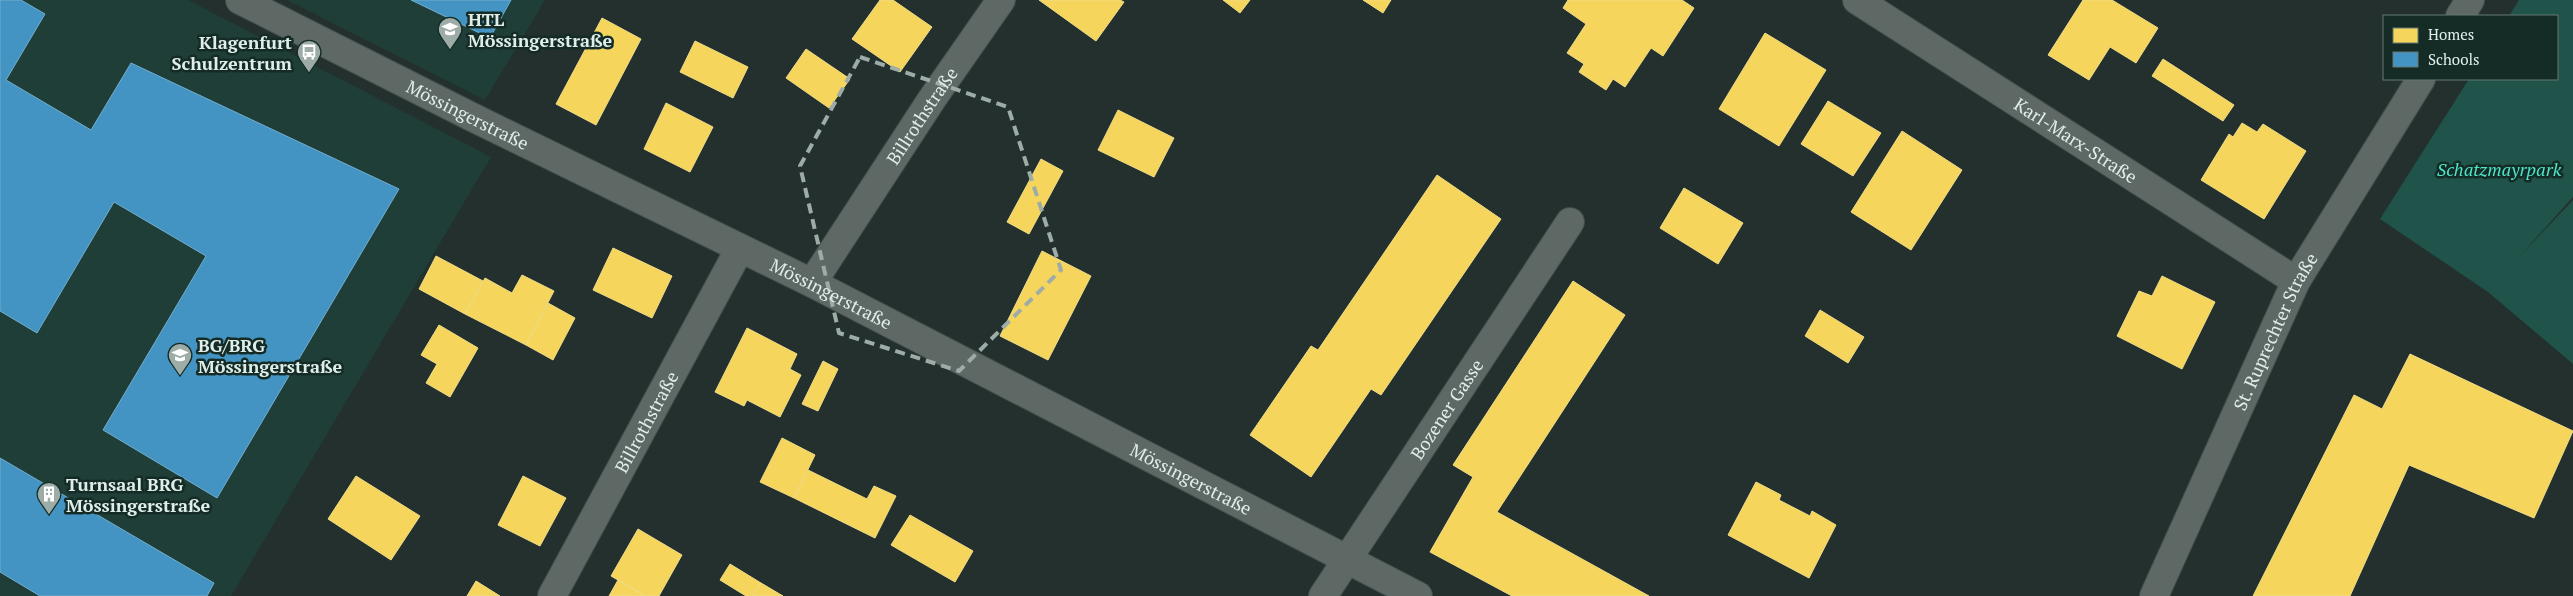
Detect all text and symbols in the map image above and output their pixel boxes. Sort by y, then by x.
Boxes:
place label: HTL Mössingerstraße [468,7,613,52]
legend [2383,15,2558,80]
school or university icon: HTL Mössingerstraße [437,16,463,50]
text: Homes [2428,24,2474,44]
place label: Klagenfurt Schulzentrum [172,30,292,75]
bus stop icon: Klagenfurt Schulzentrum [296,39,322,73]
text: Schools [2428,49,2479,69]
street label: Billrothstraße [881,62,963,169]
street label: Mössingerstraße [403,74,533,155]
street label: Karl-Marx-Straße [2010,92,2142,188]
park label: Schatzmayrpark [2437,157,2562,181]
street label: St. Ruprechter Straße [2227,248,2323,414]
street label: Mössingerstraße [766,252,896,334]
place label: BG/BRG Mössingerstraße [198,333,343,378]
school or university icon: BG/BRG Mössingerstraße [167,342,193,376]
street label: Bozener Gasse [1405,354,1488,464]
street label: Billrothstraße [609,367,683,477]
street label: Mössingerstraße [1126,438,1256,520]
place label: Turnsaal BRG Mössingerstraße [66,472,211,517]
building icon: Turnsaal BRG Mössingerstraße [36,481,62,515]

